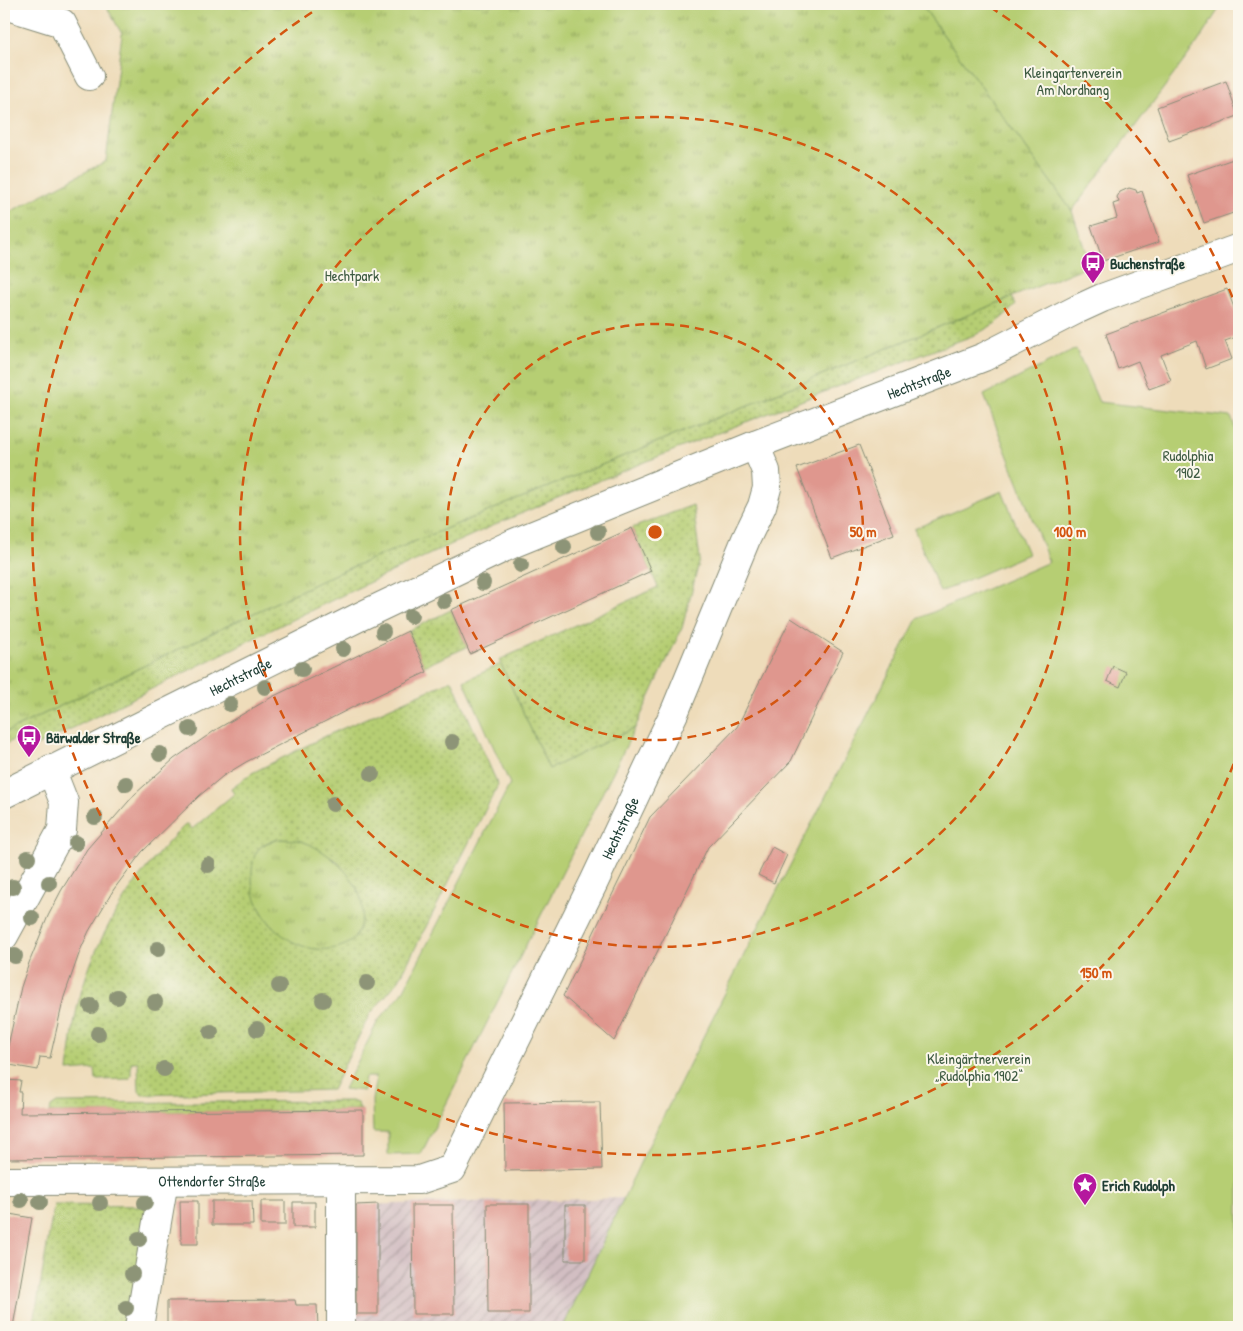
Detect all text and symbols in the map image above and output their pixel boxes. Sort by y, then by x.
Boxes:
park label: Kleingartenverein Am Nordhang [1024,62,1122,100]
bus stop icon: Buchenstraße [1080,250,1106,284]
place label: Buchenstraße [1110,253,1185,275]
park label: Hechtpark [325,265,379,286]
street label: Hechtstraße [884,360,954,404]
park label: Rudolphia 1902 [1163,445,1213,483]
text: 50 m [850,521,876,542]
text: 100 m [1054,521,1086,542]
centre of rings [646,523,664,541]
street label: Hechtstraße [206,652,275,701]
bus stop icon: Bärwalder Straße [16,724,42,758]
place label: Bärwalder Straße [46,727,141,749]
street label: Hechtstraße [596,793,643,862]
text: 150 m [1080,962,1112,983]
park label: Kleingärtnerverein „Rudolphia 1902“ [927,1048,1031,1086]
street label: Ottendorfer Straße [158,1170,266,1191]
place icon: Erich Rudolph [1072,1172,1098,1206]
place label: Erich Rudolph [1102,1175,1175,1197]

